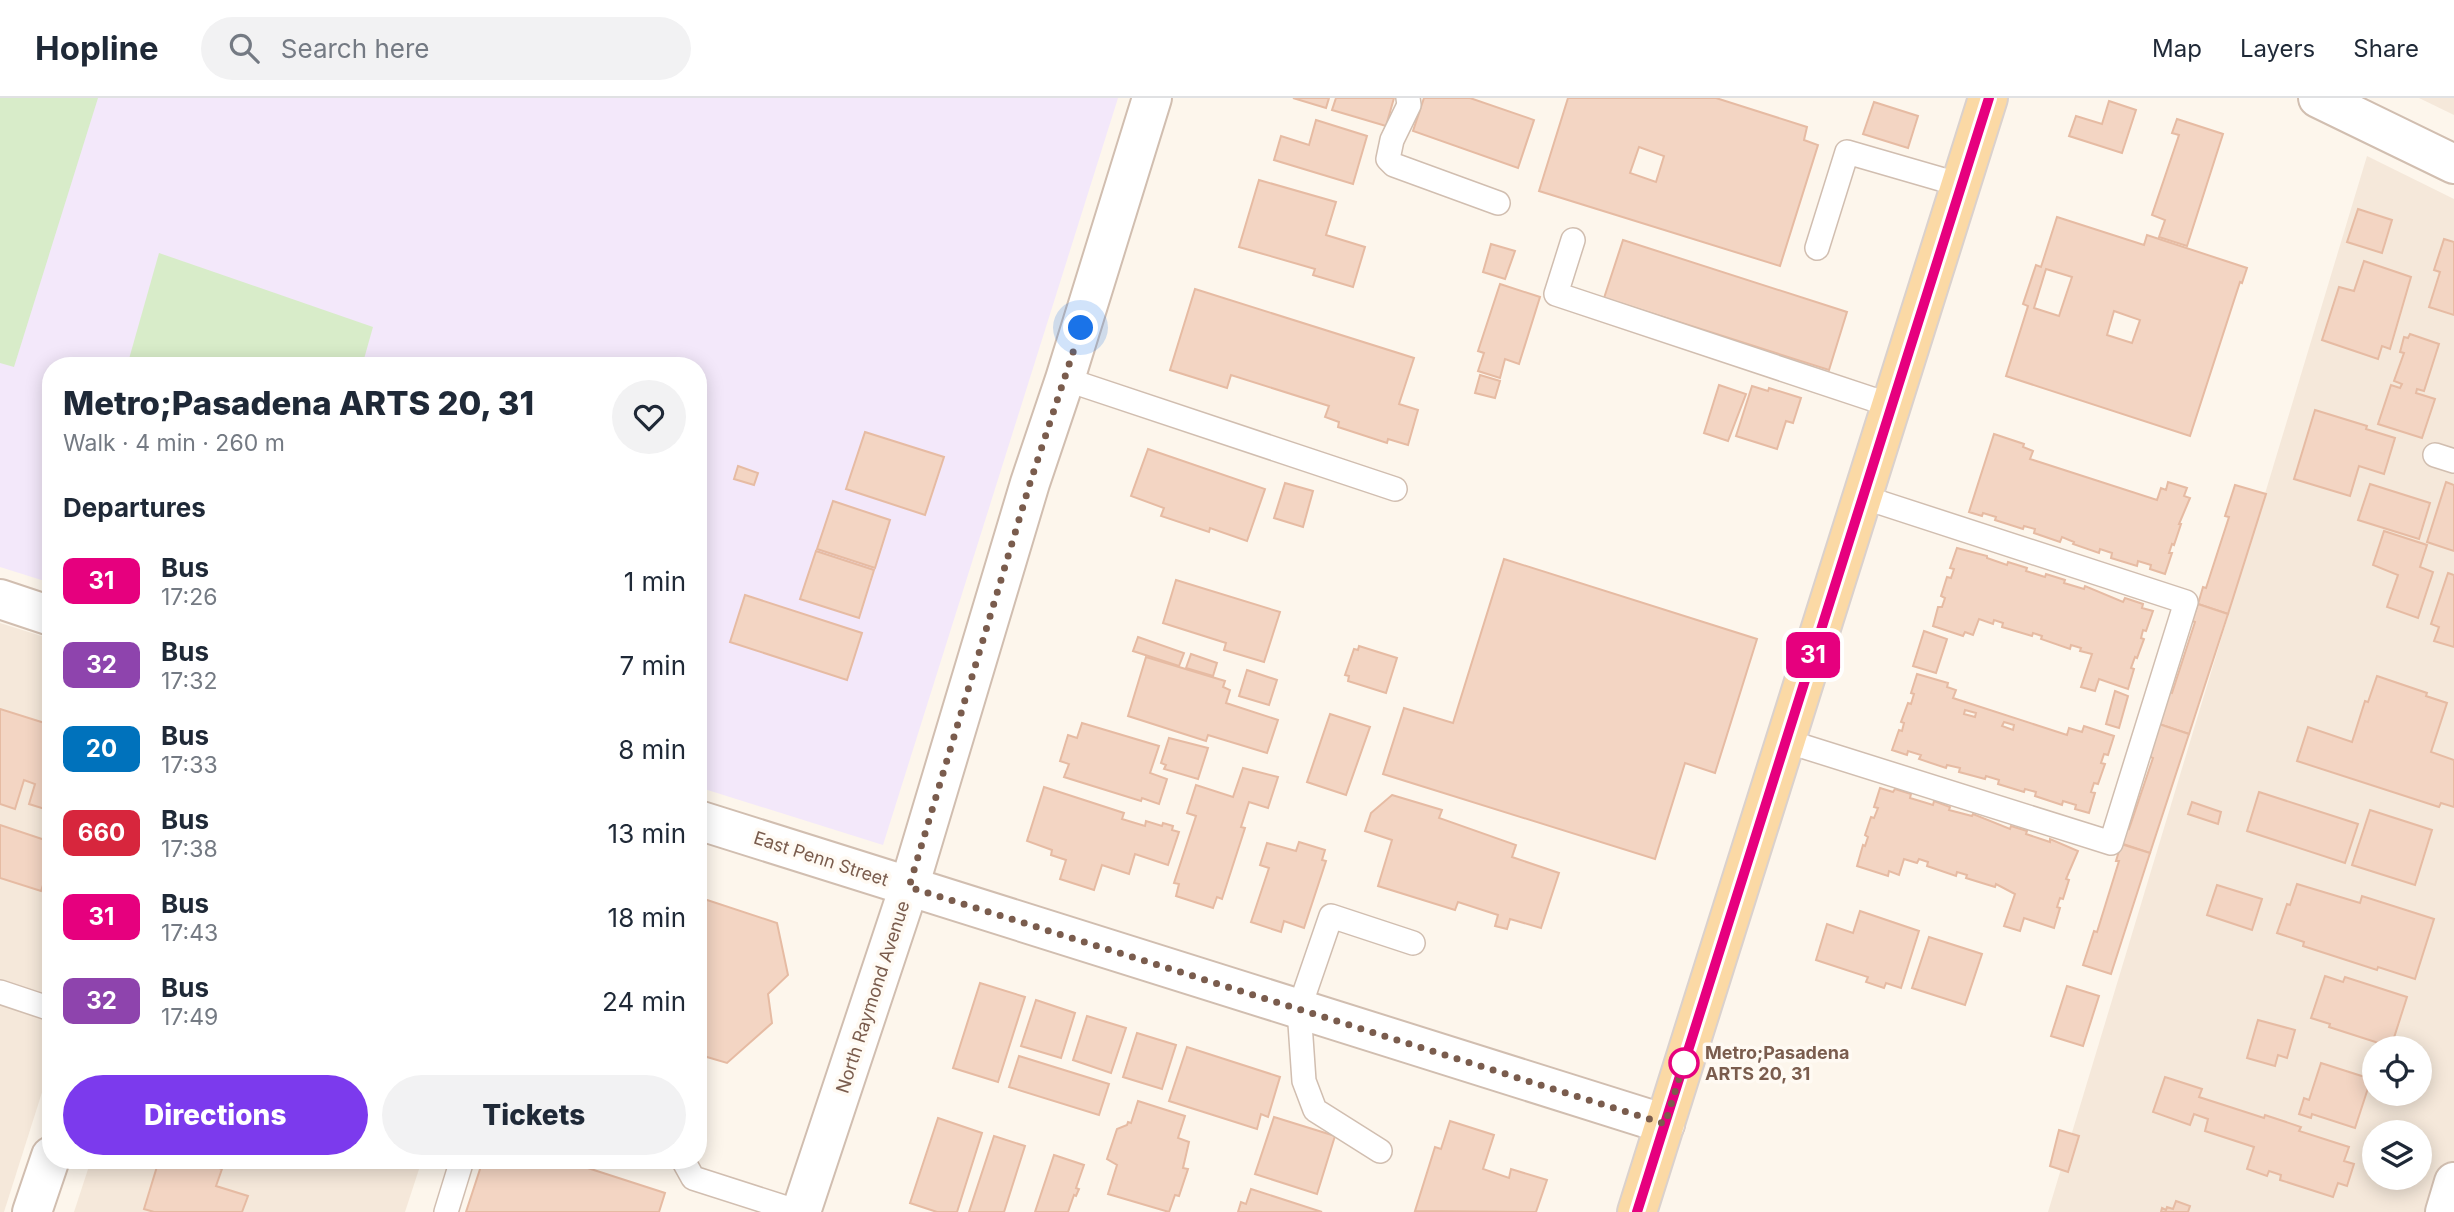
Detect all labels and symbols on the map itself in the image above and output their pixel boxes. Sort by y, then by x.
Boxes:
your location [1063,310,1098,345]
line badge: 31 [1782,632,1844,678]
street label: East Penn Street [751,827,891,890]
street label: North Raymond Avenue [831,898,914,1096]
place label: Metro;Pasadena ARTS 20, 31 [1705,1042,1849,1084]
marker: Metro;Pasadena ARTS 20, 31 [1669,1048,1699,1078]

